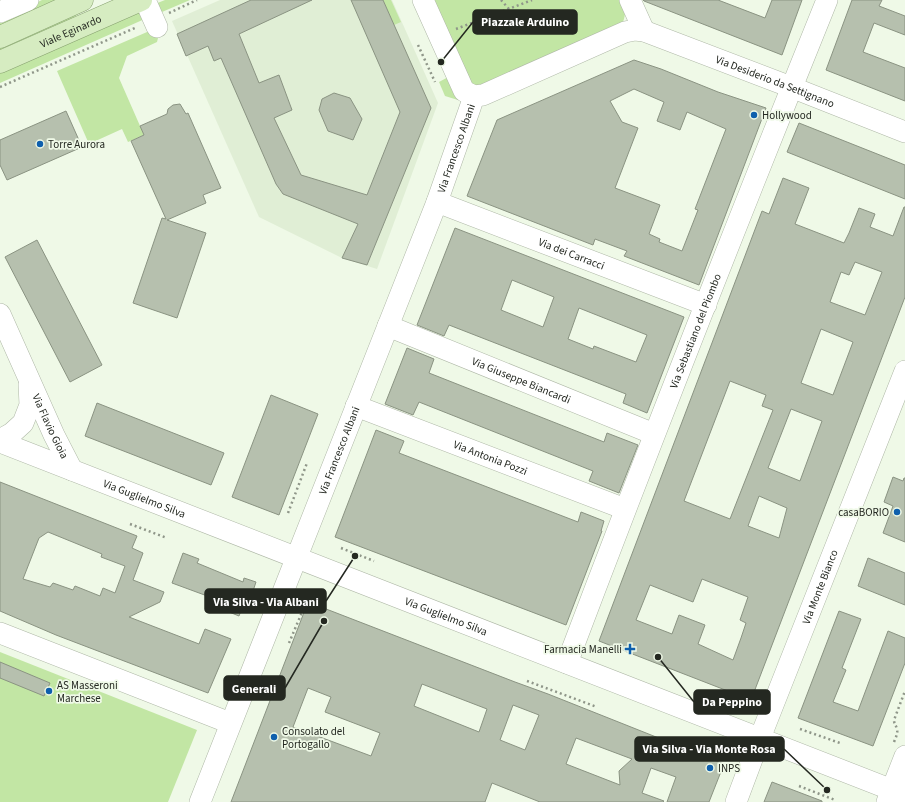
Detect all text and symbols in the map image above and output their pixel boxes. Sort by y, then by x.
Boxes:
callout: Piazzale Arduino [473,10,577,34]
street label: Viale Eginardo [37,11,104,51]
text: Piazzale Arduino [481,14,569,31]
street label: Via Desiderio da Settignano [714,52,837,111]
street label: Via Francesco Albani [433,102,478,195]
place label: Hollywood [762,108,812,123]
marker: Hollywood [749,110,759,120]
place label: Torre Aurora [48,137,105,152]
marker: Torre Aurora [35,139,45,149]
street label: Via dei Carracci [536,234,607,273]
street label: Via Sebastiano del Piombo [666,271,724,390]
street label: Via Giuseppe Biancardi [470,353,573,407]
street label: Via Flavio Gioia [29,391,72,461]
street label: Via Francesco Albani [315,404,363,497]
street label: Via Antonia Pozzi [451,437,530,478]
street label: Via Guglielmo Silva [101,475,188,521]
place label: casaBORIO [838,505,889,520]
marker: casaBORIO [892,507,902,517]
street label: Via Monte Bianco [798,547,841,626]
callout: Via Silva - Via Albani [205,589,326,613]
street label: Via Guglielmo Silva [403,593,490,639]
text: Via Silva - Via Albani [212,594,319,611]
place label: Farmacia Manelli [544,642,622,657]
marker: Farmacia Manelli [625,644,635,654]
callout: Generali [224,676,285,700]
place label: AS Masseroni Marchese [57,678,118,706]
text: Generali [232,681,276,698]
marker: AS Masseroni Marchese [44,686,54,696]
callout: Da Peppino [694,690,770,714]
text: Da Peppino [702,694,762,711]
place label: Consolato del Portogallo [282,724,345,752]
marker: Consolato del Portogallo [269,732,279,742]
callout: Via Silva - Via Monte Rosa [635,737,784,761]
text: Via Silva - Via Monte Rosa [641,741,776,758]
place label: INPS [718,761,740,776]
marker: INPS [705,763,715,773]

